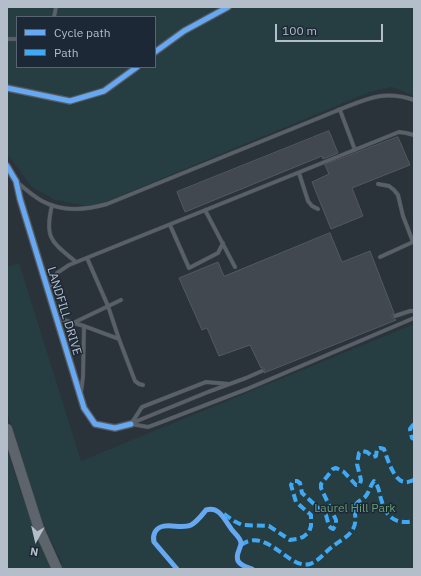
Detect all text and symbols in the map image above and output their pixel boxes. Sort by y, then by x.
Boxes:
legend [16,16,156,68]
scale bar [277,16,385,42]
text: 100 m [282,23,317,38]
text: Cycle path [54,25,111,40]
text: Path [54,45,79,60]
street label: LANDFILL DRIVE [44,265,84,357]
park label: Laurel Hill Park [314,502,396,516]
north arrow [16,520,56,560]
text: N [29,544,39,559]

